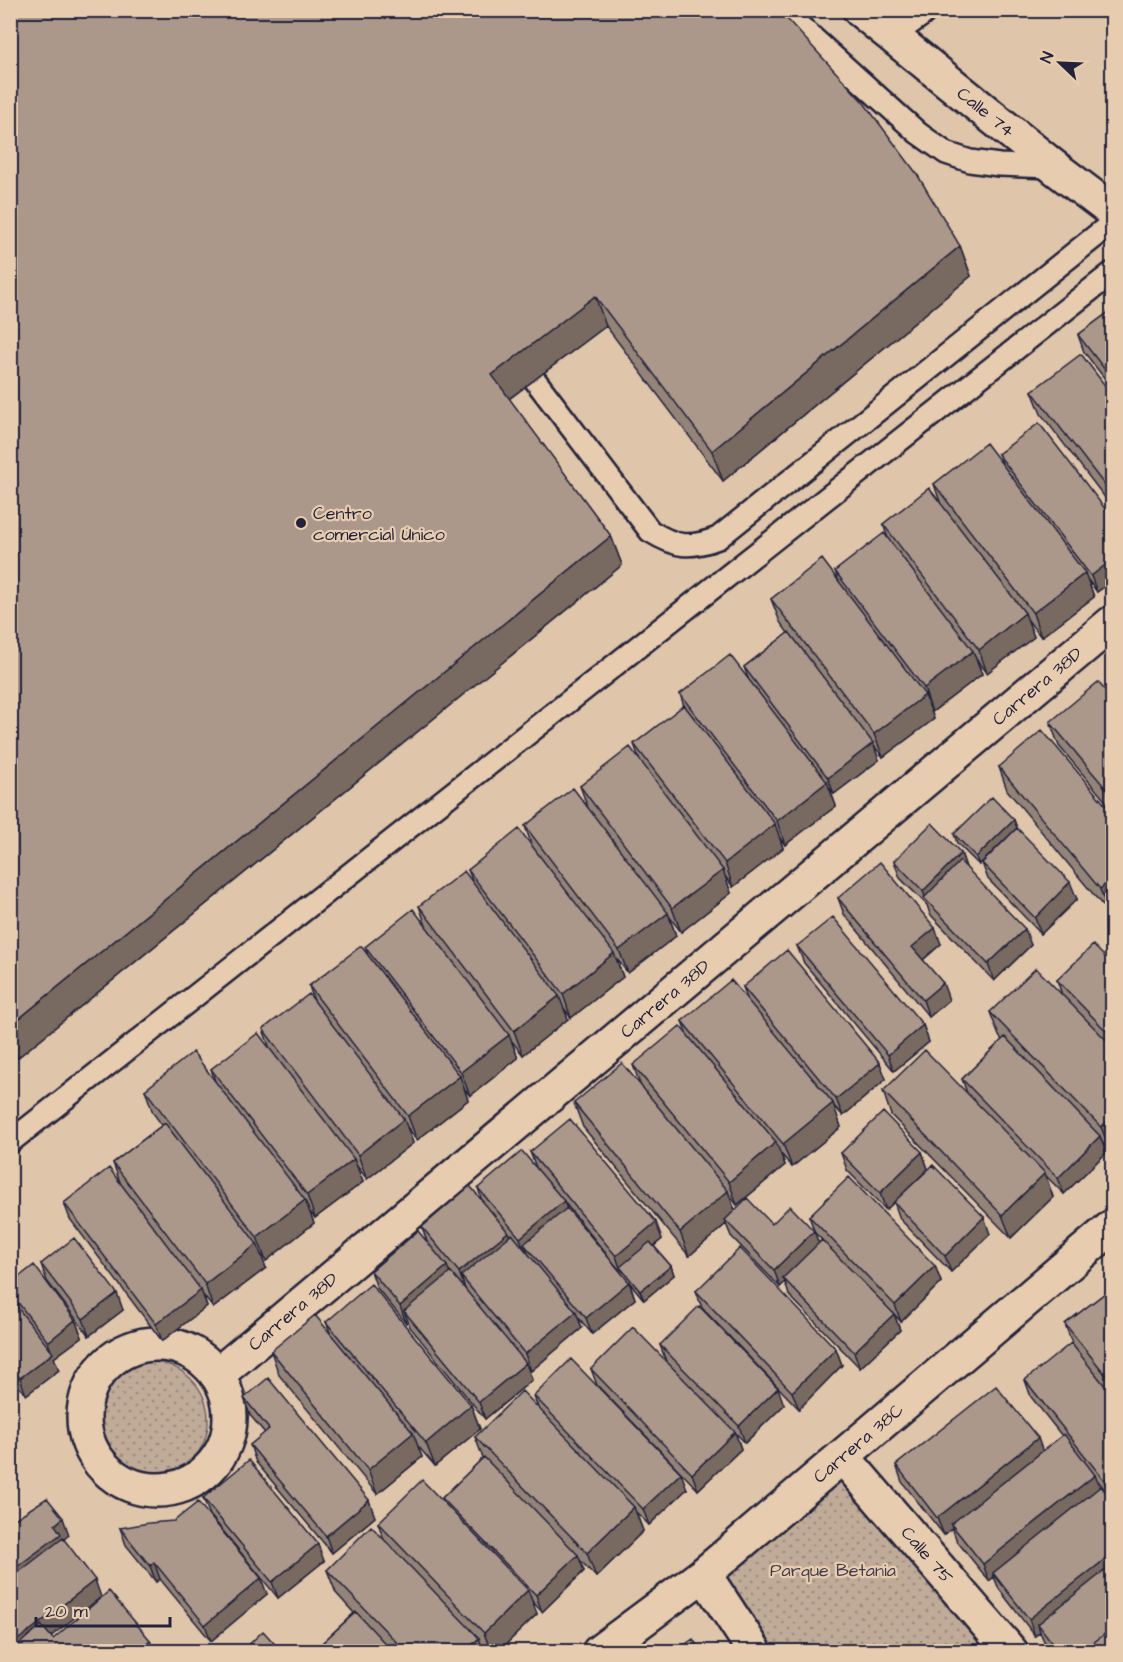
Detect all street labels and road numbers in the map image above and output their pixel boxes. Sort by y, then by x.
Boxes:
street label: Calle 74 [952,81,1020,143]
street label: Carrera 38D [987,641,1088,731]
street label: Carrera 38D [615,953,715,1044]
street label: Carrera 38D [242,1266,343,1356]
street label: Carrera 38C [807,1397,909,1489]
street label: Calle 75 [895,1521,959,1589]

